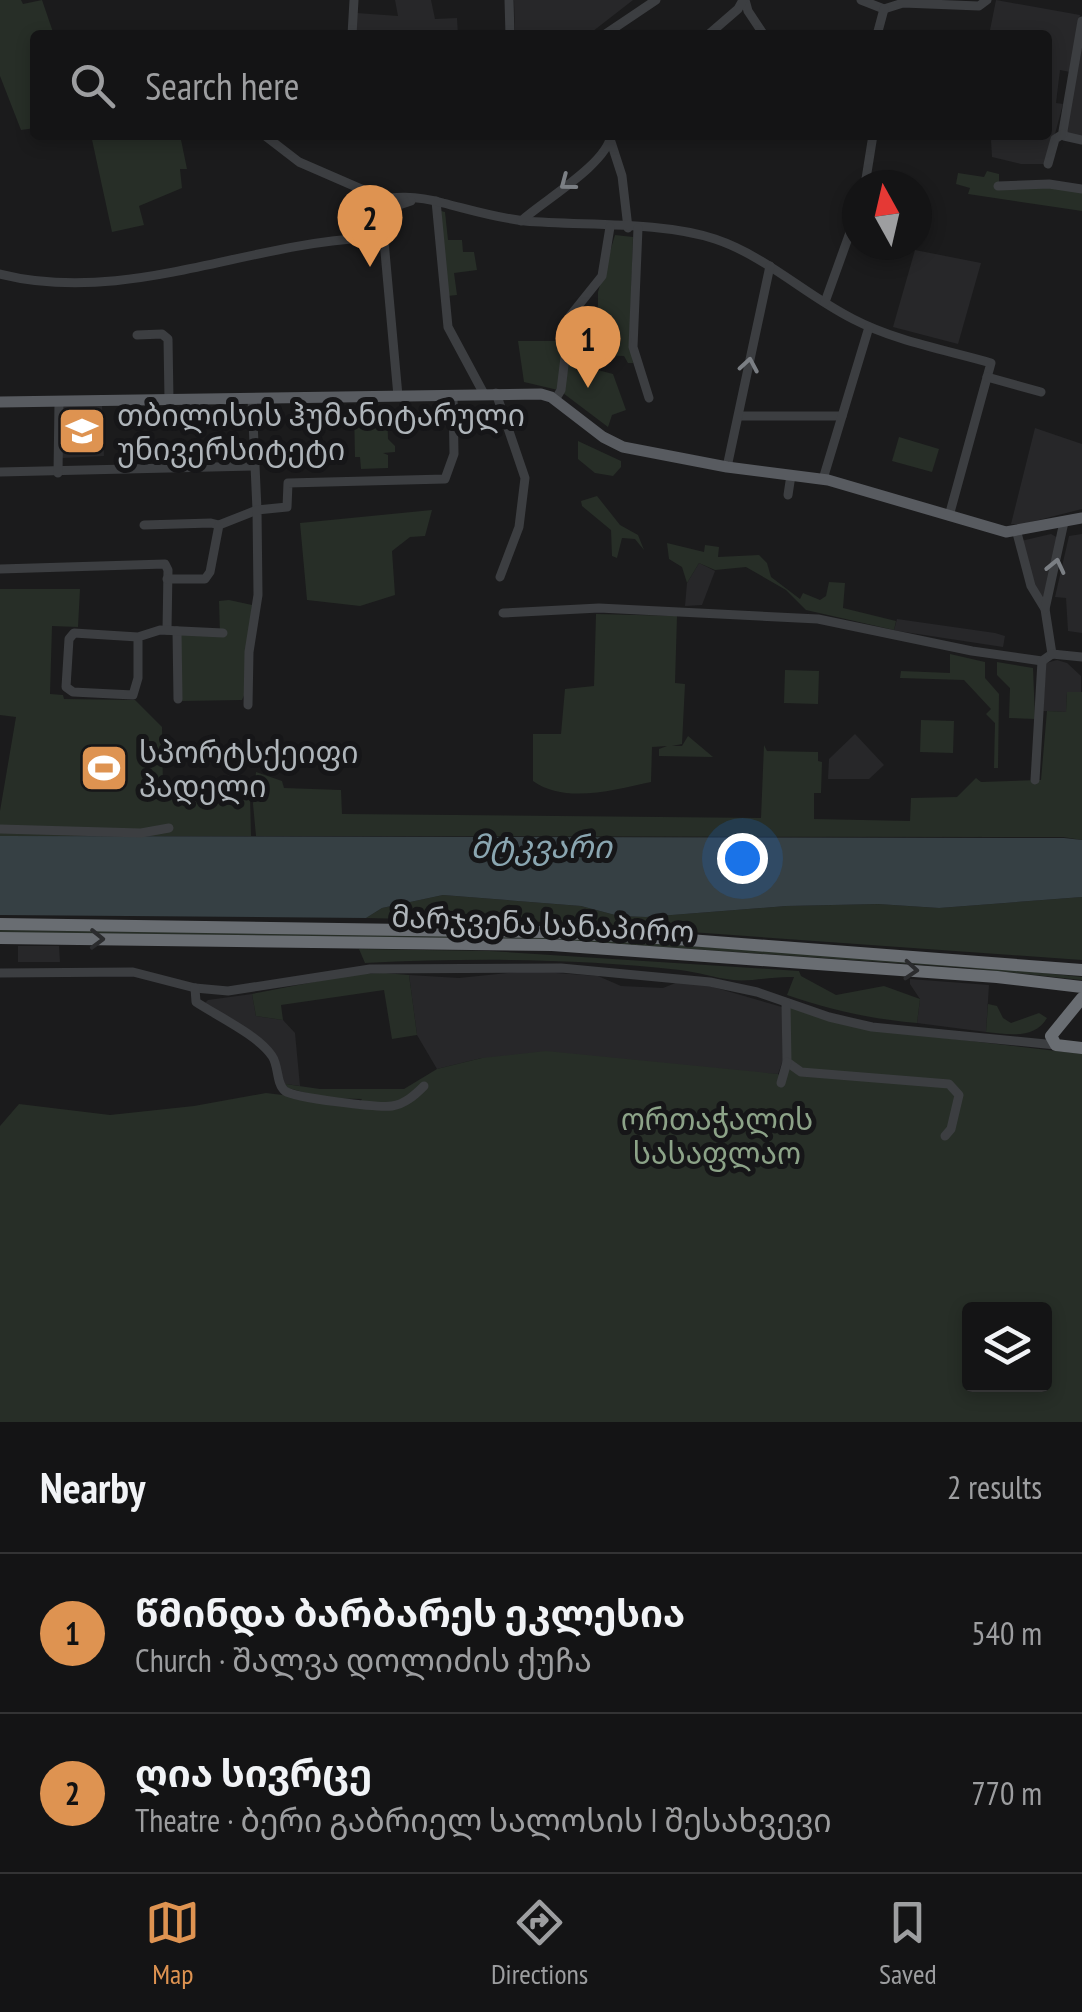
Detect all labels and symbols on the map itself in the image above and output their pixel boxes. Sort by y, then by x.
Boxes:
north arrow [842,170,932,260]
one-way arrow [560,171,578,188]
pin: 2 [338,184,402,267]
pin: 1 [556,306,620,388]
one-way arrow [738,357,759,373]
place label: თბილისის ჰუმანიტარული უნივერსიტეტი [117,395,525,468]
school or university icon: თბილისის ჰუმანიტარული უნივერსიტეტი [56,405,108,457]
one-way arrow [1044,558,1065,575]
place label: სპორტსქეიფი პადელი [139,732,358,805]
sports icon: სპორტსქეიფი პადელი [78,742,130,794]
water label: მტკვარი [470,825,613,867]
your location [717,833,768,884]
street label: მარჯვენა სანაპირო [390,896,696,950]
one-way arrow [90,928,106,950]
one-way arrow [904,959,920,981]
park label: ორთაჭალის სასაფლაო [621,1099,813,1172]

